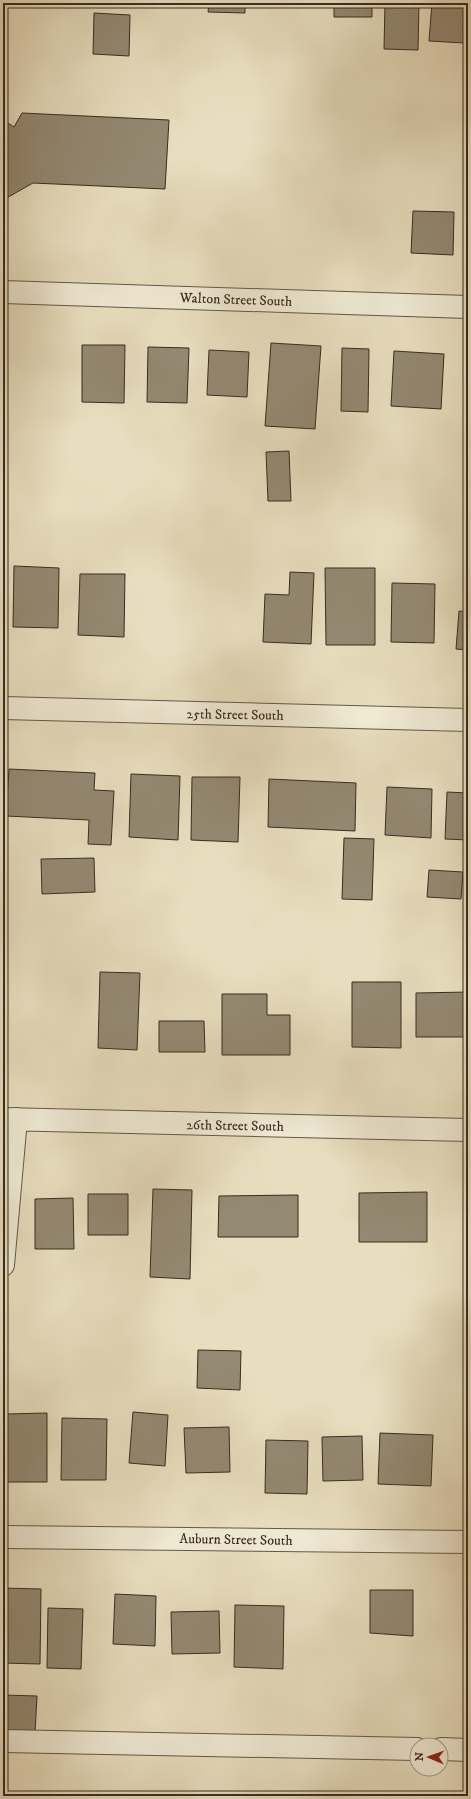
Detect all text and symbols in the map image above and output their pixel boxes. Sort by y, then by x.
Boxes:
street label: Walton Street South [178,289,293,311]
street label: 25th Street South [186,705,285,725]
street label: 26th Street South [186,1116,285,1136]
street label: Auburn Street South [179,1530,293,1550]
north arrow [409,1737,449,1777]
text: N [413,1752,427,1761]

